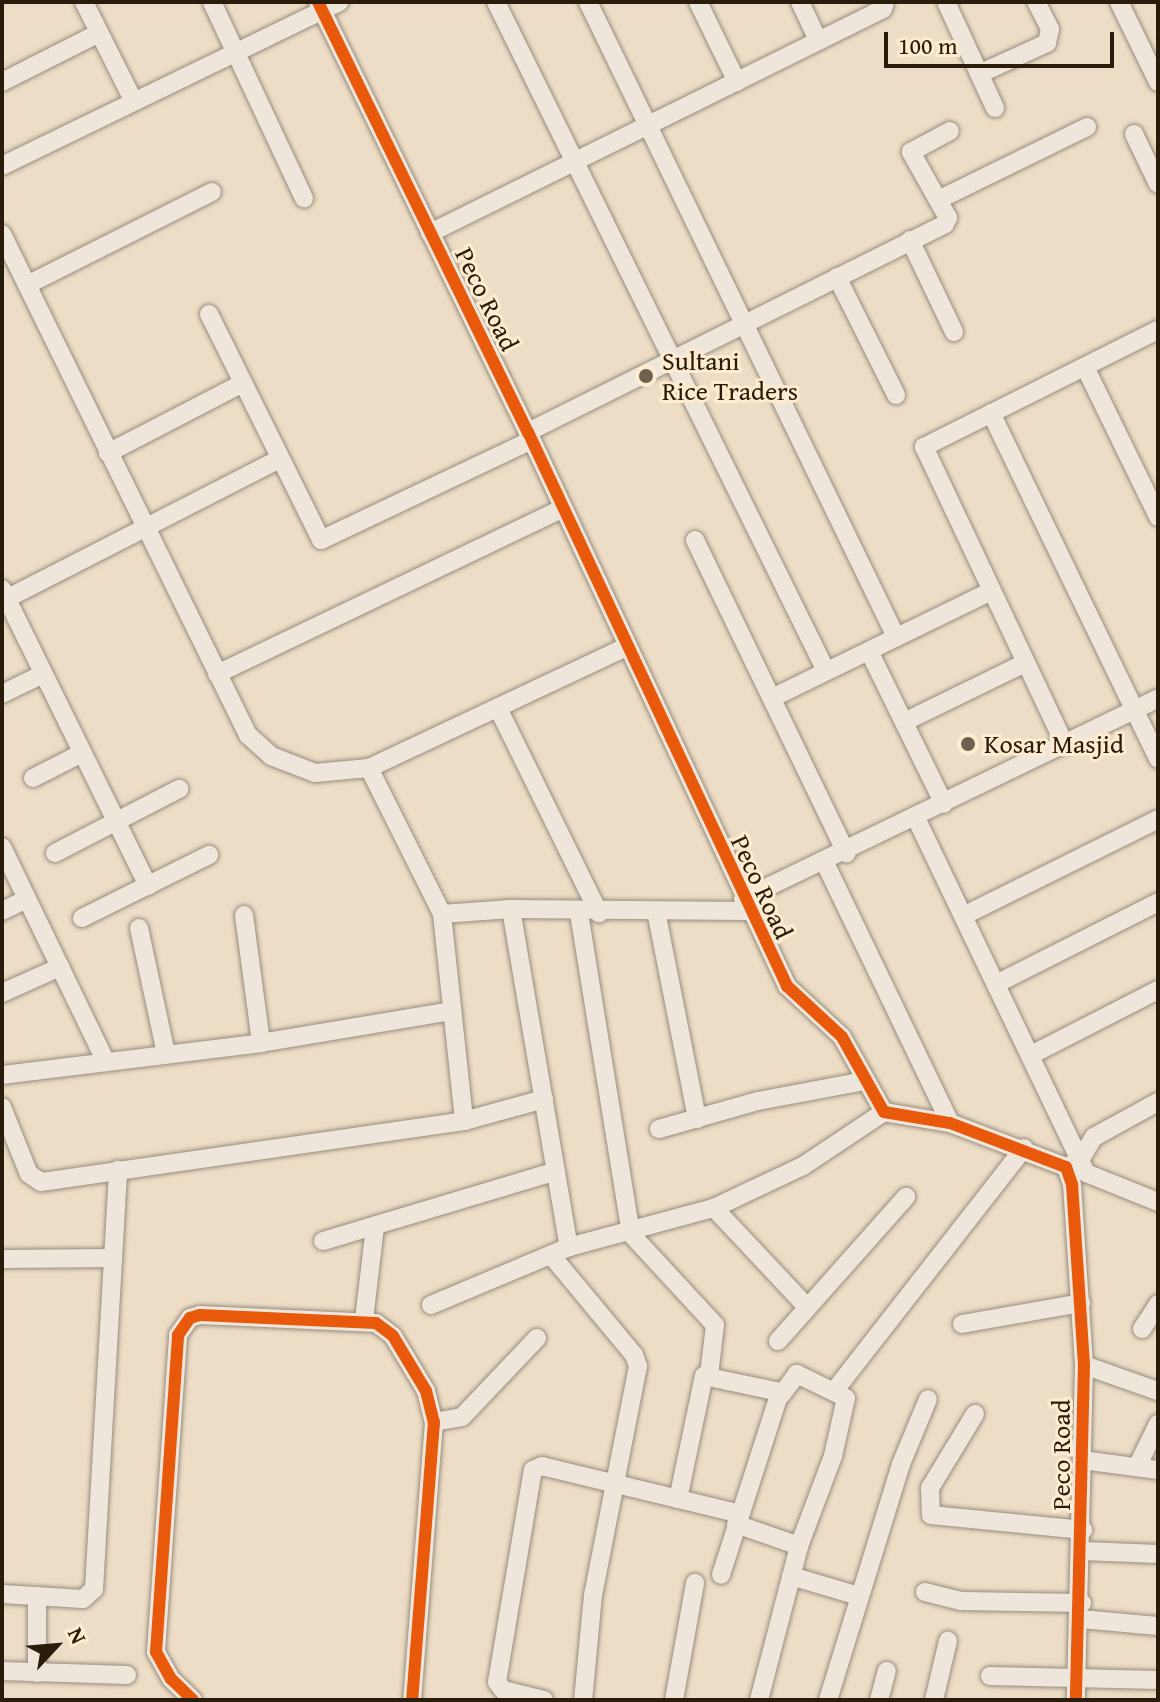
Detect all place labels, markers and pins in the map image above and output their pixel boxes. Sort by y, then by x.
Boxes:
place label: Sultani Rice Traders [662,345,798,406]
marker: Sultani Rice Traders [637,367,655,385]
place label: Kosar Masjid [984,728,1124,760]
marker: Kosar Masjid [959,735,977,753]

